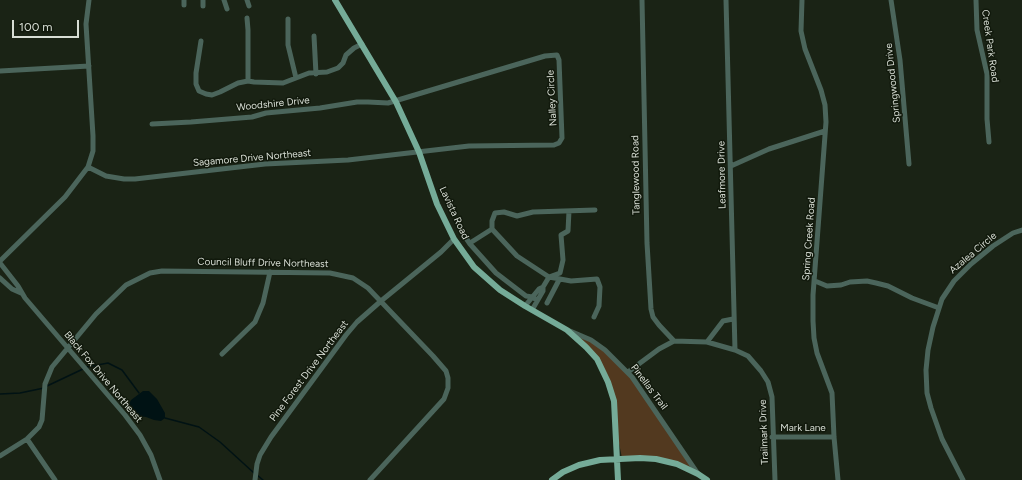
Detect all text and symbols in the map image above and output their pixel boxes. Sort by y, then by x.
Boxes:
street label: Creek Park Road [979,9,1001,83]
scale bar [14,12,81,38]
text: 100 m [19,20,53,34]
street label: Springwood Drive [883,43,903,123]
street label: Nalley Circle [545,70,559,126]
street label: Woodshire Drive [236,94,310,114]
street label: Tanglewood Road [629,135,643,215]
street label: Leafmore Drive [715,141,729,209]
street label: Sagamore Drive Northeast [192,147,312,169]
street label: Lavista Road [437,185,471,241]
street label: Spring Creek Road [800,197,818,281]
street label: Azalea Circle [947,230,999,276]
street label: Council Bluff Drive Northeast [197,256,329,270]
street label: Pine Forest Drive Northeast [267,318,351,424]
street label: Black Fox Drive Northeast [61,329,145,425]
street label: Pinellas Trail [628,362,670,412]
street label: Trailmark Drive [757,399,771,465]
street label: Mark Lane [780,422,826,434]

